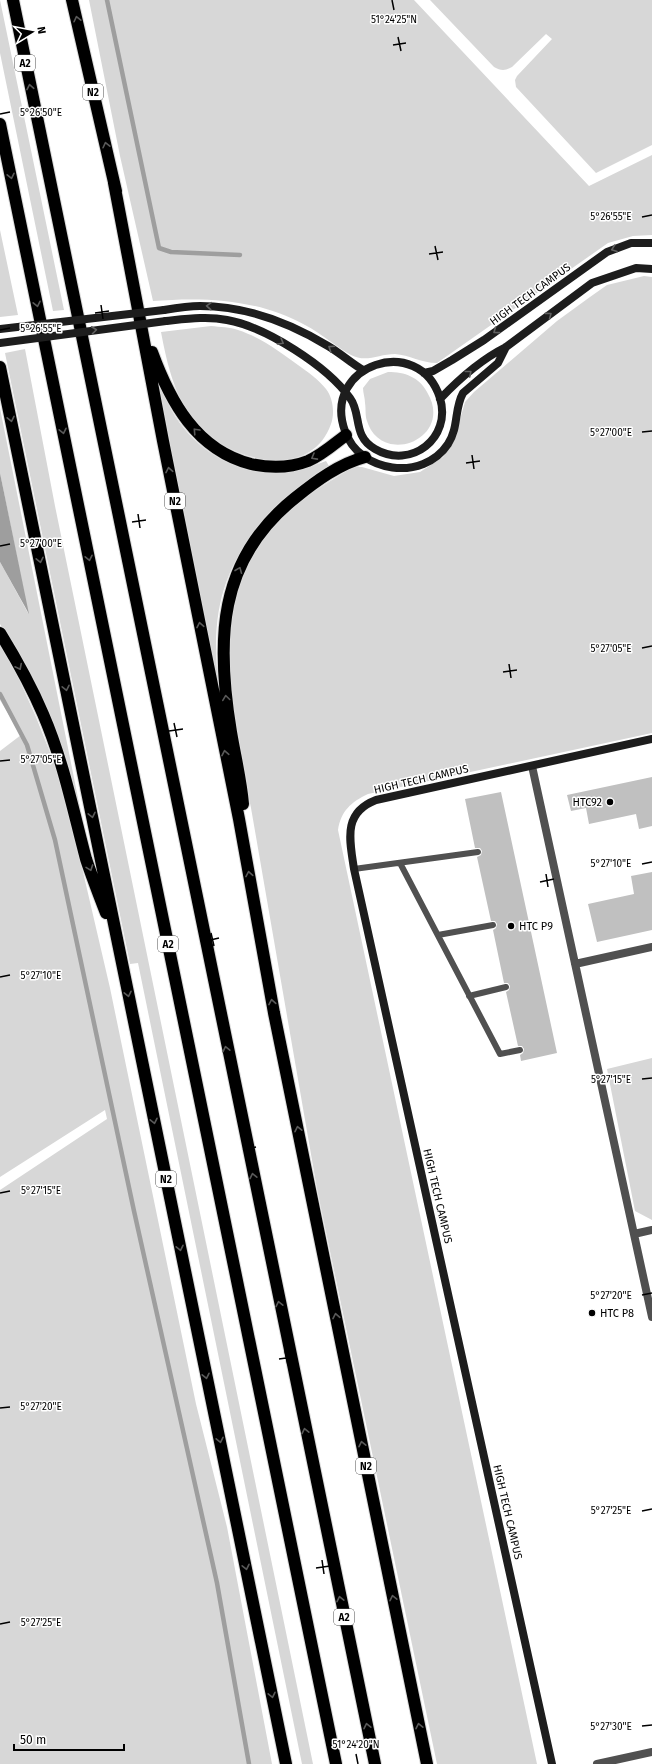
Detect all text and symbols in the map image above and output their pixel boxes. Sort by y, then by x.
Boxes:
north arrow [12,12,52,52]
text: 51°24'25"N [371,14,417,26]
one-way arrow [73,15,81,22]
text: N [34,26,48,35]
road number: A2 [15,55,35,71]
one-way arrow [27,84,35,91]
road number: N2 [83,84,103,100]
text: 5°26'50"E [20,107,62,119]
one-way arrow [102,142,110,148]
one-way arrow [6,173,14,179]
text: 5°26'55"E [590,211,632,223]
one-way arrow [611,245,618,253]
street label: HIGH TECH CAMPUS [487,261,573,328]
one-way arrow [32,300,40,307]
one-way arrow [206,302,212,311]
one-way arrow [545,312,552,320]
text: 5°26'55"E [20,323,62,335]
one-way arrow [91,325,97,334]
one-way arrow [494,327,501,334]
one-way arrow [277,337,284,344]
one-way arrow [328,346,335,353]
one-way arrow [464,371,471,378]
one-way arrow [6,416,14,422]
text: 5°27'00"E [590,427,632,439]
one-way arrow [59,428,67,434]
one-way arrow [193,428,201,436]
one-way arrow [311,453,318,460]
one-way arrow [165,467,174,474]
road number: N2 [165,493,185,509]
text: 5°27'00"E [20,538,62,550]
one-way arrow [85,555,93,561]
one-way arrow [35,557,43,563]
one-way arrow [234,566,242,574]
one-way arrow [196,622,204,629]
text: 5°27'05"E [590,643,632,655]
one-way arrow [14,663,22,670]
one-way arrow [61,684,69,691]
one-way arrow [222,695,231,701]
one-way arrow [221,750,229,756]
text: 5°27'05"E [20,754,62,766]
street label: HIGH TECH CAMPUS [373,762,470,797]
place label: HTC92 [572,796,602,809]
marker: HTC92 [605,797,615,807]
one-way arrow [87,812,95,818]
text: 5°27'10"E [591,858,631,870]
one-way arrow [85,865,93,872]
one-way arrow [245,871,253,877]
place label: HTC P9 [519,920,553,933]
marker: HTC P9 [506,921,516,931]
road number: A2 [158,936,178,952]
text: 5°27'10"E [21,970,61,982]
one-way arrow [124,991,132,997]
one-way arrow [268,999,276,1005]
one-way arrow [223,1046,231,1052]
text: 5°27'15"E [591,1074,631,1086]
one-way arrow [150,1118,158,1124]
one-way arrow [294,1126,302,1132]
street label: HIGH TECH CAMPUS [420,1148,455,1245]
road number: N2 [156,1171,176,1187]
one-way arrow [249,1173,257,1180]
text: 5°27'15"E [21,1185,61,1197]
one-way arrow [176,1245,184,1252]
text: 5°27'20"E [590,1290,632,1302]
one-way arrow [275,1301,283,1307]
place label: HTC P8 [600,1307,634,1320]
marker: HTC P8 [587,1308,597,1318]
one-way arrow [332,1313,340,1319]
one-way arrow [202,1373,210,1379]
text: 5°27'20"E [20,1401,62,1413]
one-way arrow [301,1428,309,1434]
one-way arrow [215,1437,223,1443]
one-way arrow [358,1440,366,1447]
road number: N2 [356,1458,376,1474]
street label: HIGH TECH CAMPUS [490,1464,525,1561]
text: 5°27'25"E [591,1505,631,1517]
one-way arrow [241,1564,249,1571]
one-way arrow [390,1595,398,1602]
one-way arrow [337,1596,345,1602]
road number: A2 [334,1609,354,1625]
text: 5°27'25"E [21,1617,61,1629]
one-way arrow [267,1692,275,1698]
text: 5°27'30"E [590,1721,632,1733]
one-way arrow [364,1723,372,1729]
one-way arrow [416,1723,424,1729]
scale bar [14,1726,124,1752]
text: 50 m [20,1733,46,1747]
text: 51°24'20"N [333,1739,380,1751]

